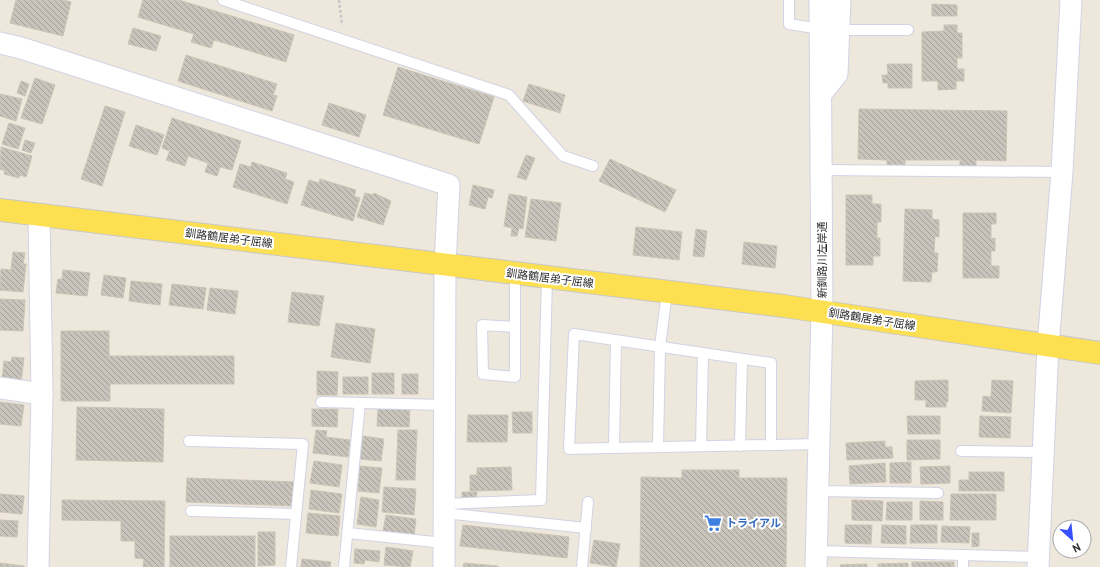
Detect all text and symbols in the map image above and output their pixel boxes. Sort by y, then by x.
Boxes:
street label: 新釧路川左岸通 [815,222,829,299]
street label: 釧路鶴居弟子屈線 [184,226,274,250]
street label: 釧路鶴居弟子屈線 [505,266,595,290]
street label: 釧路鶴居弟子屈線 [827,305,917,333]
supermarket icon: トライアル [703,513,723,533]
place label: トライアル [726,516,781,530]
north arrow [1052,519,1092,559]
text: N [1070,540,1083,556]

